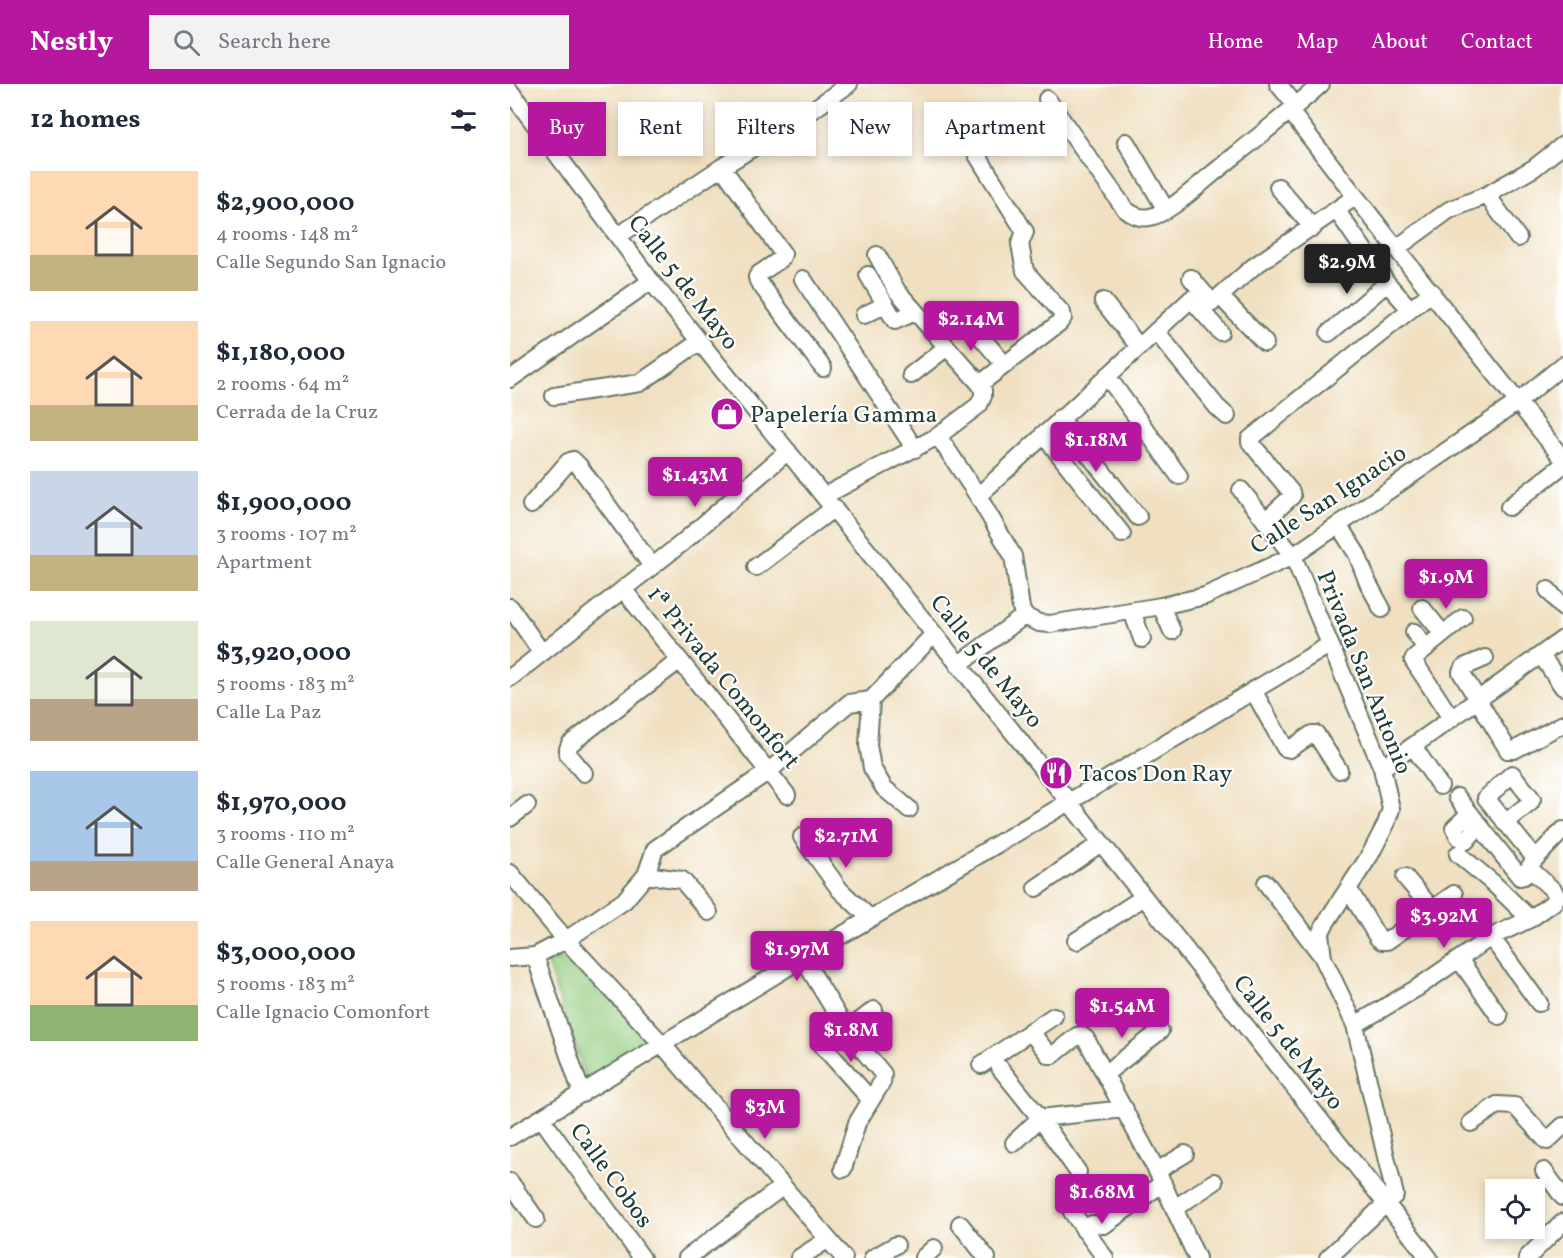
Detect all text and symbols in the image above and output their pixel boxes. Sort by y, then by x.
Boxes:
search box [149,15,569,69]
text: Nestly [30,23,113,62]
icon: search [170,26,203,59]
text: Search here [218,27,331,58]
text: Home [1208,28,1263,57]
text: Map [1296,28,1338,57]
text: About [1371,28,1428,57]
text: Contact [1461,28,1533,57]
text: 12 homes [30,102,141,138]
chip: Buy [528,102,606,156]
chip: Rent [618,102,703,156]
chip: Filters [715,102,816,156]
chip: New [828,102,912,156]
chip: Apartment [924,102,1067,156]
icon: filters [447,104,480,137]
text: $2,900,000 [216,185,354,221]
icon: home [78,195,150,267]
street label: Calle 5 de Mayo [619,208,746,358]
text: 4 rooms · 148 m² [216,221,358,249]
pin: $2.9M [1305,244,1389,295]
text: Calle Segundo San Ignacio [216,249,446,277]
text: $2.9M [1318,249,1376,277]
pin: $2.14M [922,301,1020,352]
text: $2.14M [938,306,1004,334]
text: $1,180,000 [216,335,345,371]
icon: home [78,345,150,417]
text: 2 rooms · 64 m² [216,371,349,399]
shop icon: Papelería Gamma [709,396,745,432]
text: Cerrada de la Cruz [216,399,378,427]
place label: Papelería Gamma [750,399,938,433]
pin: $1.18M [1047,422,1145,473]
text: $1.18M [1064,427,1128,455]
street label: Calle San Ignacio [1244,437,1414,564]
pin: $1.43M [646,457,744,508]
text: $1.43M [662,462,728,490]
text: $1,900,000 [216,485,351,521]
icon: home [78,495,150,567]
text: 3 rooms · 107 m² [216,521,357,549]
text: Apartment [216,549,312,577]
pin: $1.9M [1404,559,1488,610]
text: $1.9M [1418,564,1474,592]
street label: Privada San Antonio [1307,566,1420,780]
street label: 1ª Privada Comonfort [638,579,807,777]
street label: Calle 5 de Mayo [921,588,1050,736]
text: $3,920,000 [216,635,351,671]
icon: home [78,645,150,717]
text: 5 rooms · 183 m² [216,671,355,699]
text: Calle La Paz [216,699,321,727]
restaurant icon: Tacos Don Ray [1038,755,1074,791]
place label: Tacos Don Ray [1079,758,1232,792]
text: $1,970,000 [216,785,346,821]
icon: home [78,795,150,867]
pin: $2.71M [797,818,895,869]
text: 3 rooms · 110 m² [216,821,355,849]
text: $2.71M [814,823,878,851]
text: Calle General Anaya [216,849,394,877]
pin: $3.92M [1395,898,1493,949]
text: $3.92M [1410,903,1478,931]
pin: $1.97M [748,931,846,982]
text: $3,000,000 [216,935,356,971]
text: $1.97M [765,936,829,964]
icon: home [78,945,150,1017]
street label: Calle 5 de Mayo [1224,968,1351,1118]
text: 5 rooms · 183 m² [216,971,355,999]
pin: $1.54M [1073,988,1171,1039]
text: $1.54M [1089,993,1155,1021]
text: Calle Ignacio Comonfort [216,999,430,1027]
pin: $1.8M [809,1012,893,1063]
text: $1.8M [823,1017,879,1045]
pin: $3M [736,1089,794,1140]
text: $3M [745,1094,785,1122]
street label: Calle Cobos [561,1117,660,1236]
pin: $1.68M [1053,1174,1151,1225]
text: $1.68M [1069,1179,1135,1207]
map controls [1485,1179,1545,1239]
button: locate [1485,1179,1545,1239]

